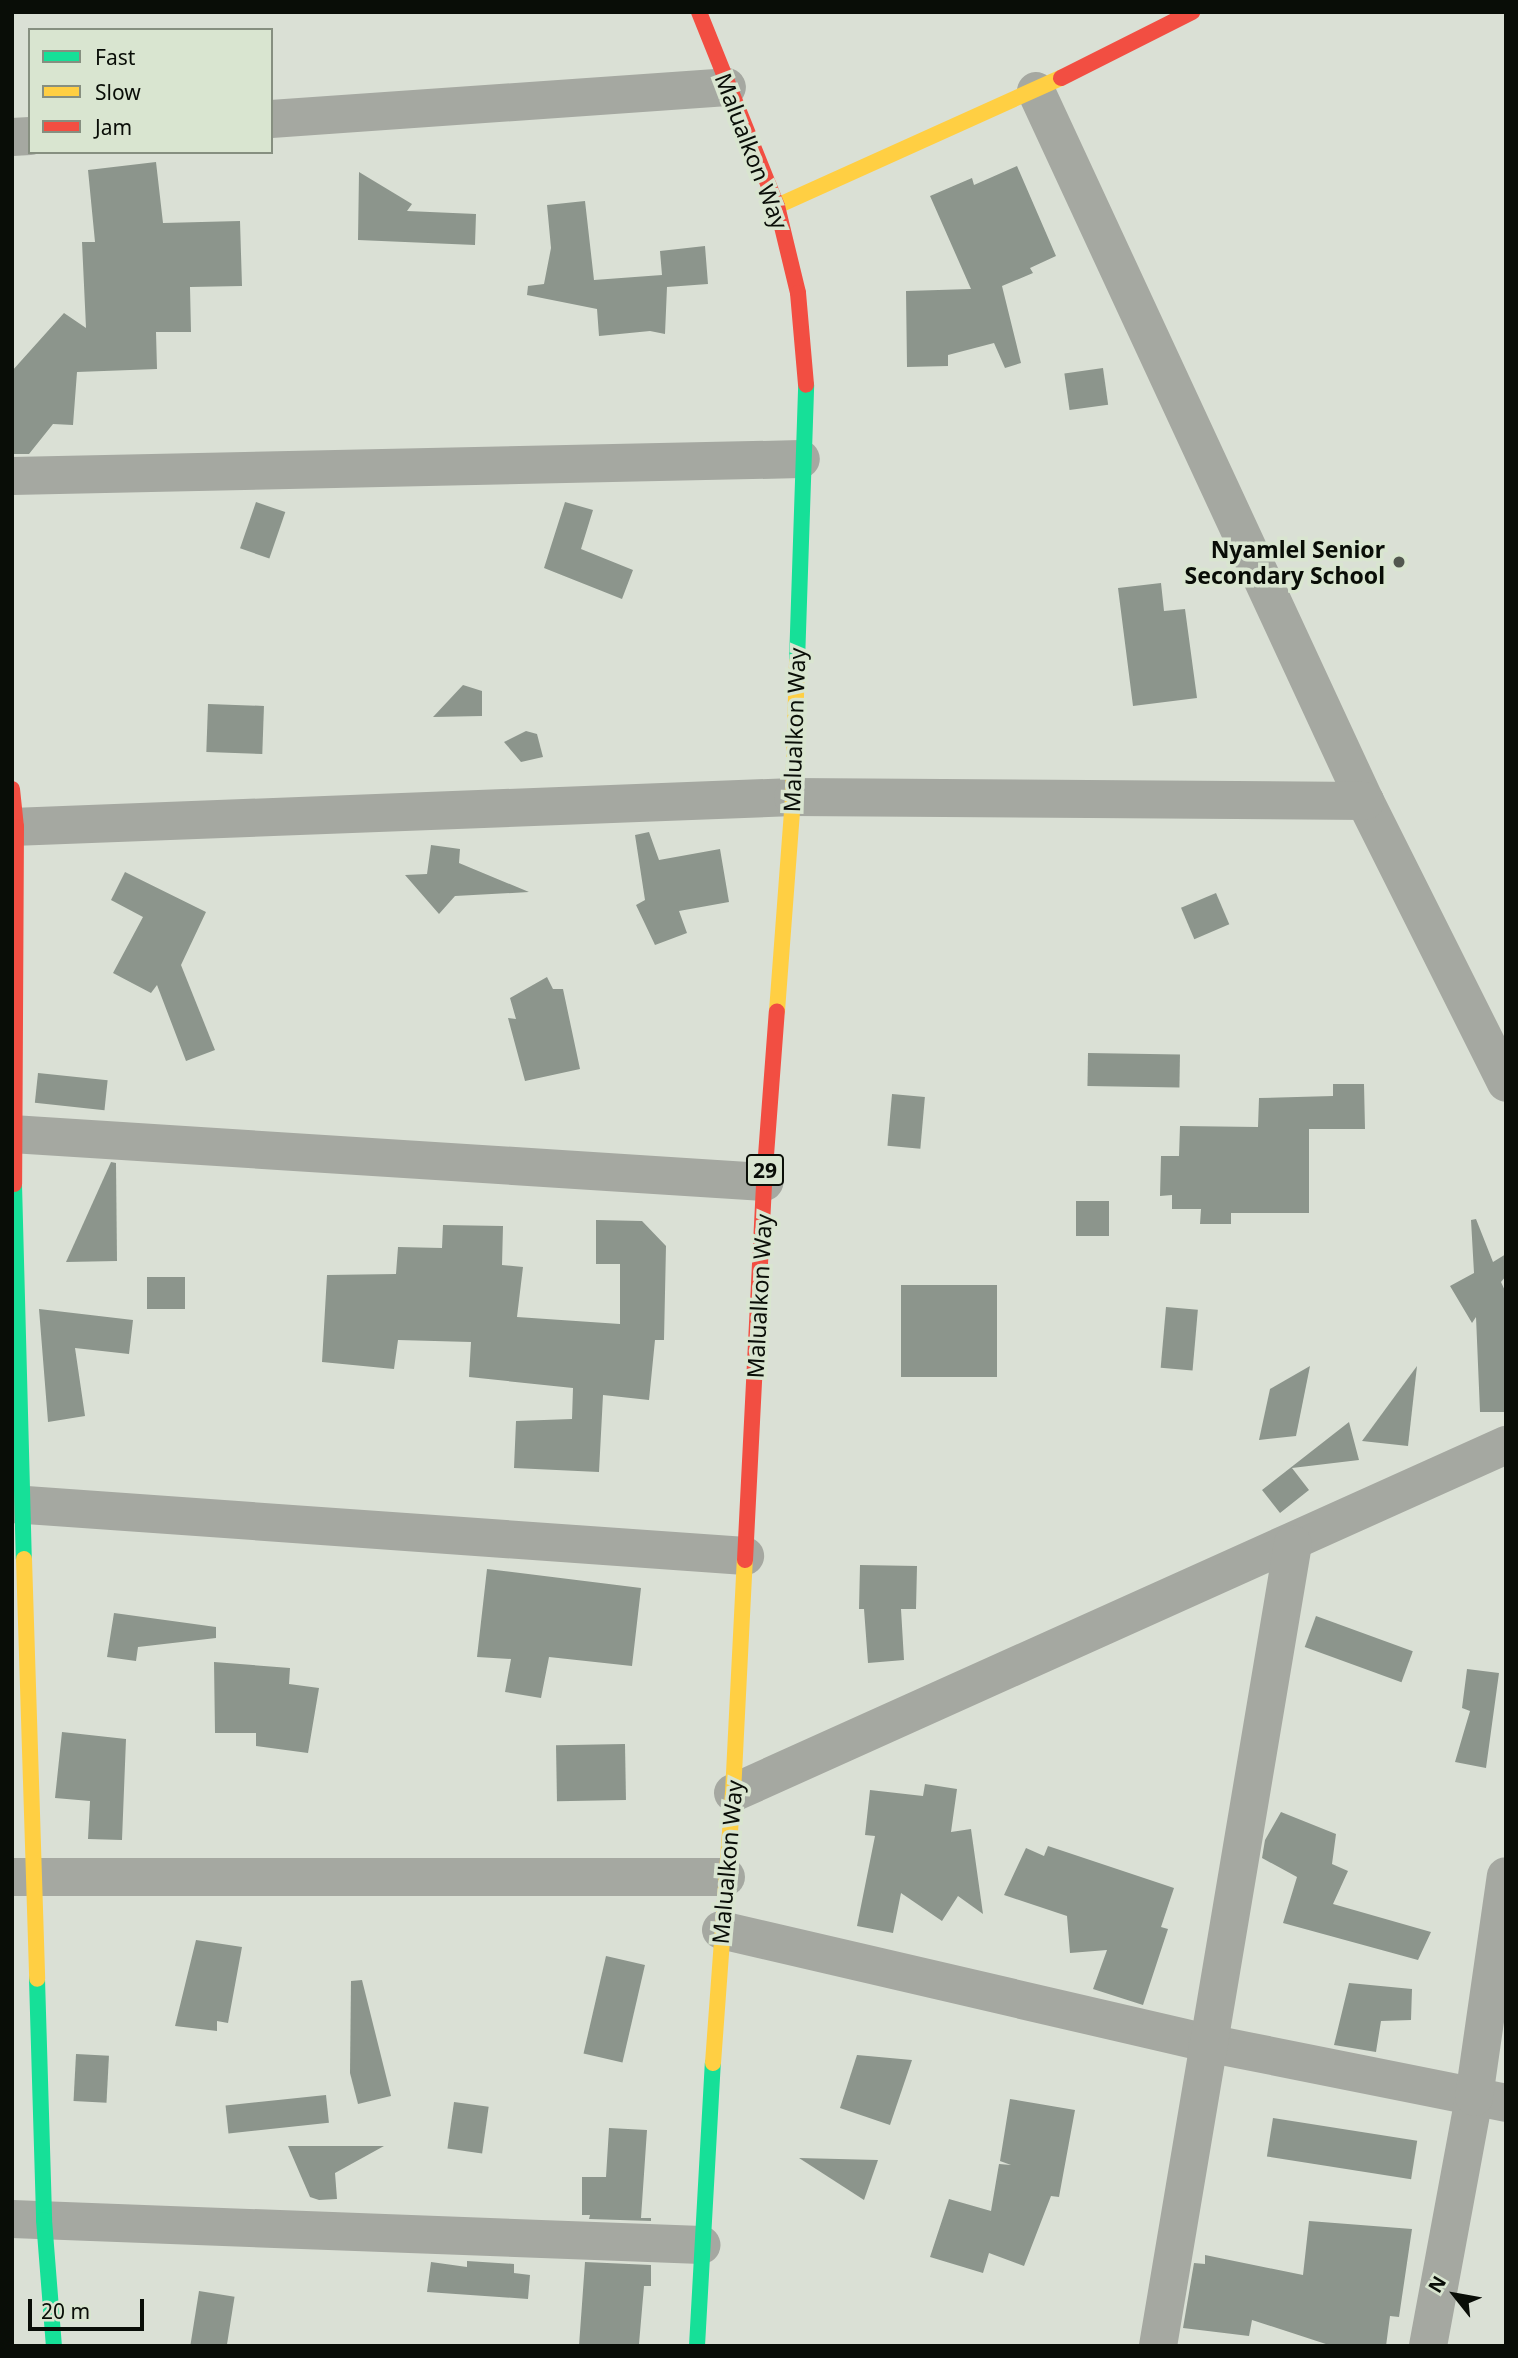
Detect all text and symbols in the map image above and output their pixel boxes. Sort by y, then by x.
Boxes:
legend [28,28,273,154]
text: Fast [95,43,135,71]
street label: Malualkon Way [710,69,794,233]
text: Slow [95,78,141,106]
text: Jam [95,113,132,141]
place label: Nyamlel Senior Secondary School [1185,535,1385,589]
marker: Nyamlel Senior Secondary School [1391,554,1407,570]
street label: Malualkon Way [777,647,811,813]
road number: 29 [746,1152,784,1188]
street label: Malualkon Way [741,1213,777,1379]
street label: Malualkon Way [706,1779,748,1945]
north arrow [1420,2260,1490,2330]
text: N [1422,2271,1452,2298]
scale bar [32,2284,147,2328]
text: 20 m [41,2297,90,2325]

